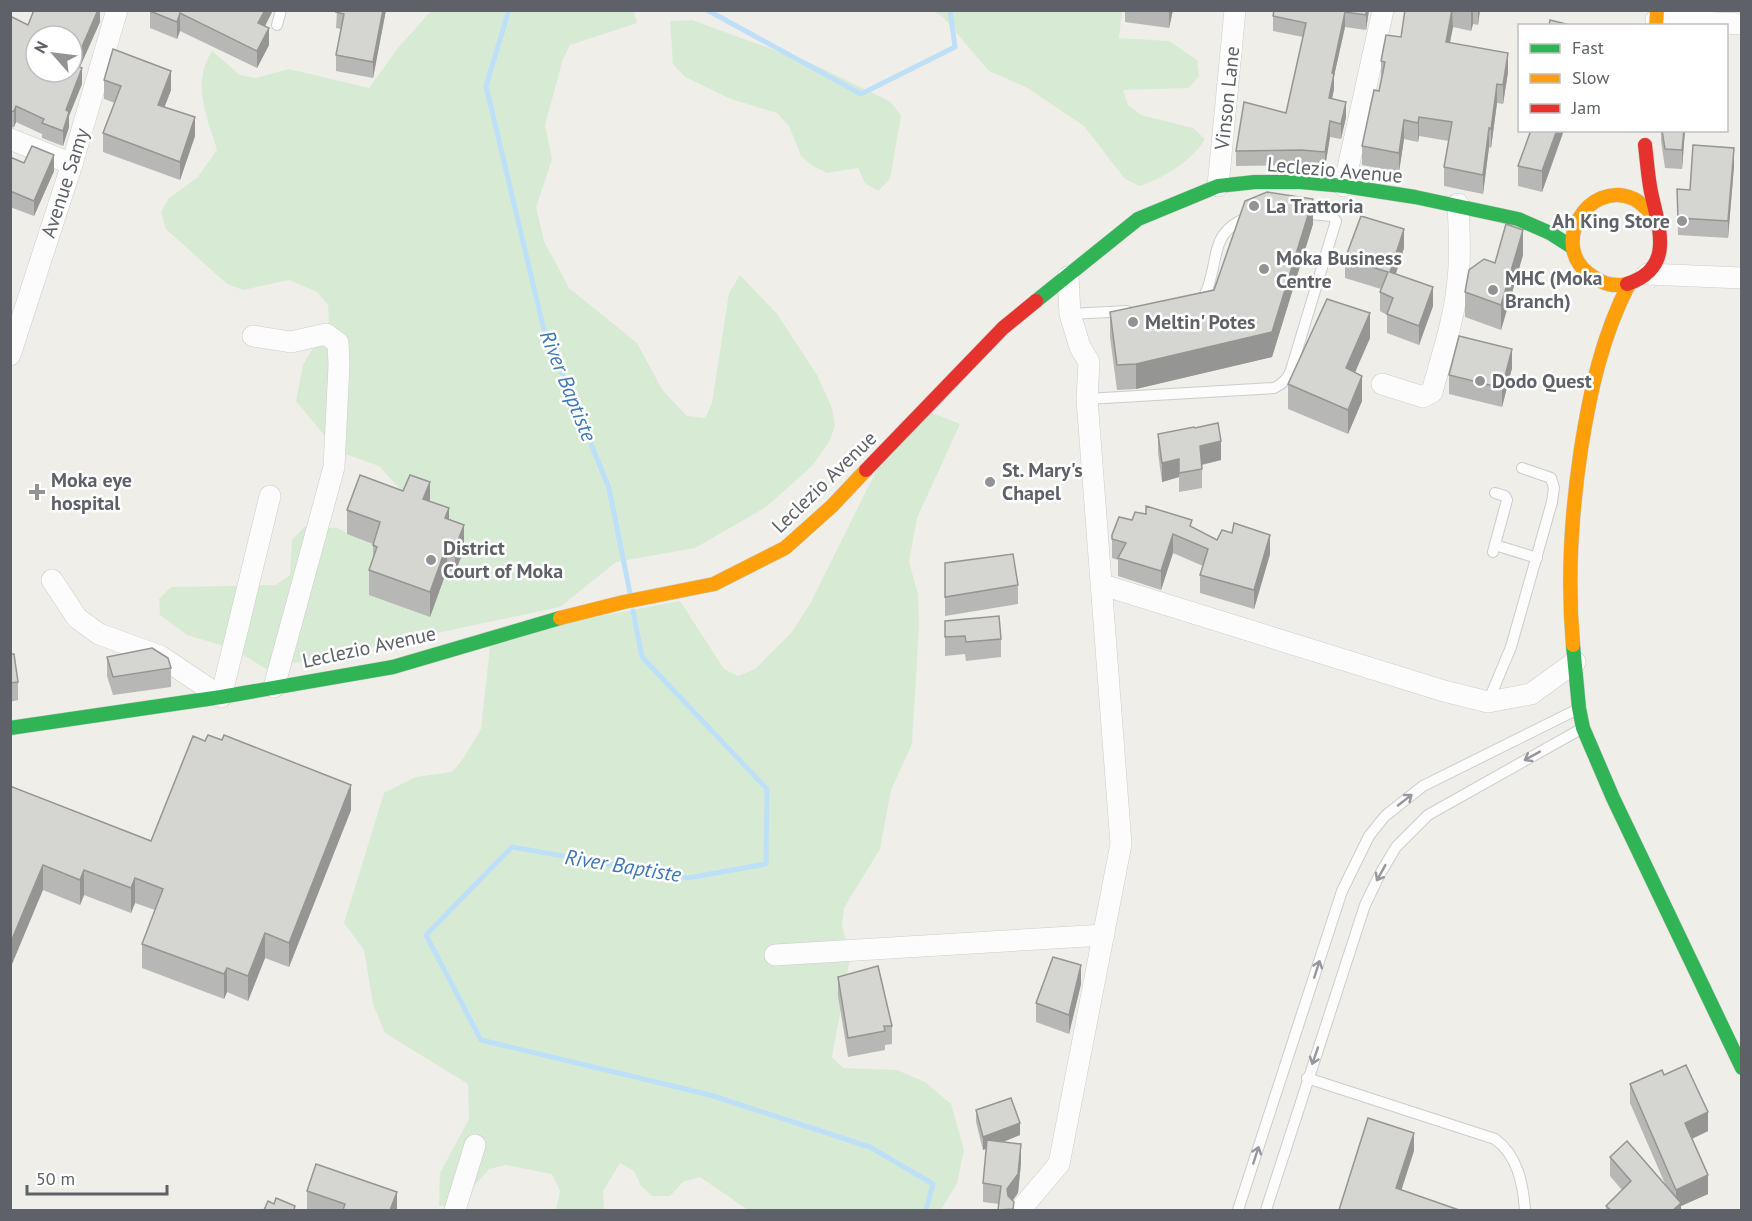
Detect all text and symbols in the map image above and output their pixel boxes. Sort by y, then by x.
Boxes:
north arrow [24,24,84,84]
legend [1518,24,1728,132]
text: Fast [1572,36,1604,59]
text: N [29,38,52,56]
street label: Vinson Lane [1209,45,1245,152]
text: Slow [1572,66,1610,89]
text: Jam [1571,96,1601,119]
street label: Avenue Samy [35,124,95,241]
street label: Leclezio Avenue [1266,151,1404,189]
place label: La Trattoria [1266,193,1364,219]
marker: La Trattoria [1247,199,1261,213]
place label: Ah King Store [1552,208,1670,234]
marker: Ah King Store [1675,214,1689,228]
place label: Moka Business Centre [1276,245,1402,294]
marker: Moka Business Centre [1257,262,1271,276]
place label: MHC (Moka Branch) [1505,265,1603,314]
marker: MHC (Moka Branch) [1486,283,1500,297]
place label: Meltin' Potes [1145,309,1256,335]
marker: Meltin' Potes [1126,315,1140,329]
water label: River Baptiste [534,326,603,446]
place label: Dodo Quest [1492,368,1592,394]
marker: Dodo Quest [1473,374,1487,388]
street label: Leclezio Avenue [766,425,882,539]
place label: St. Mary's Chapel [1002,457,1083,506]
place label: Moka eye hospital [51,467,132,516]
marker: St. Mary's Chapel [983,475,997,489]
marker: Moka eye hospital [28,483,46,501]
place label: District Court of Moka [443,535,563,584]
marker: District Court of Moka [424,553,438,567]
street label: Leclezio Avenue [300,620,438,674]
one-way arrow [1524,750,1541,762]
one-way arrow [1396,793,1412,806]
water label: River Baptiste [563,843,683,888]
one-way arrow [1375,864,1387,881]
one-way arrow [1312,960,1323,979]
one-way arrow [1308,1046,1319,1065]
one-way arrow [1252,1146,1263,1165]
scale bar [27,1158,166,1196]
text: 50 m [36,1167,75,1190]

